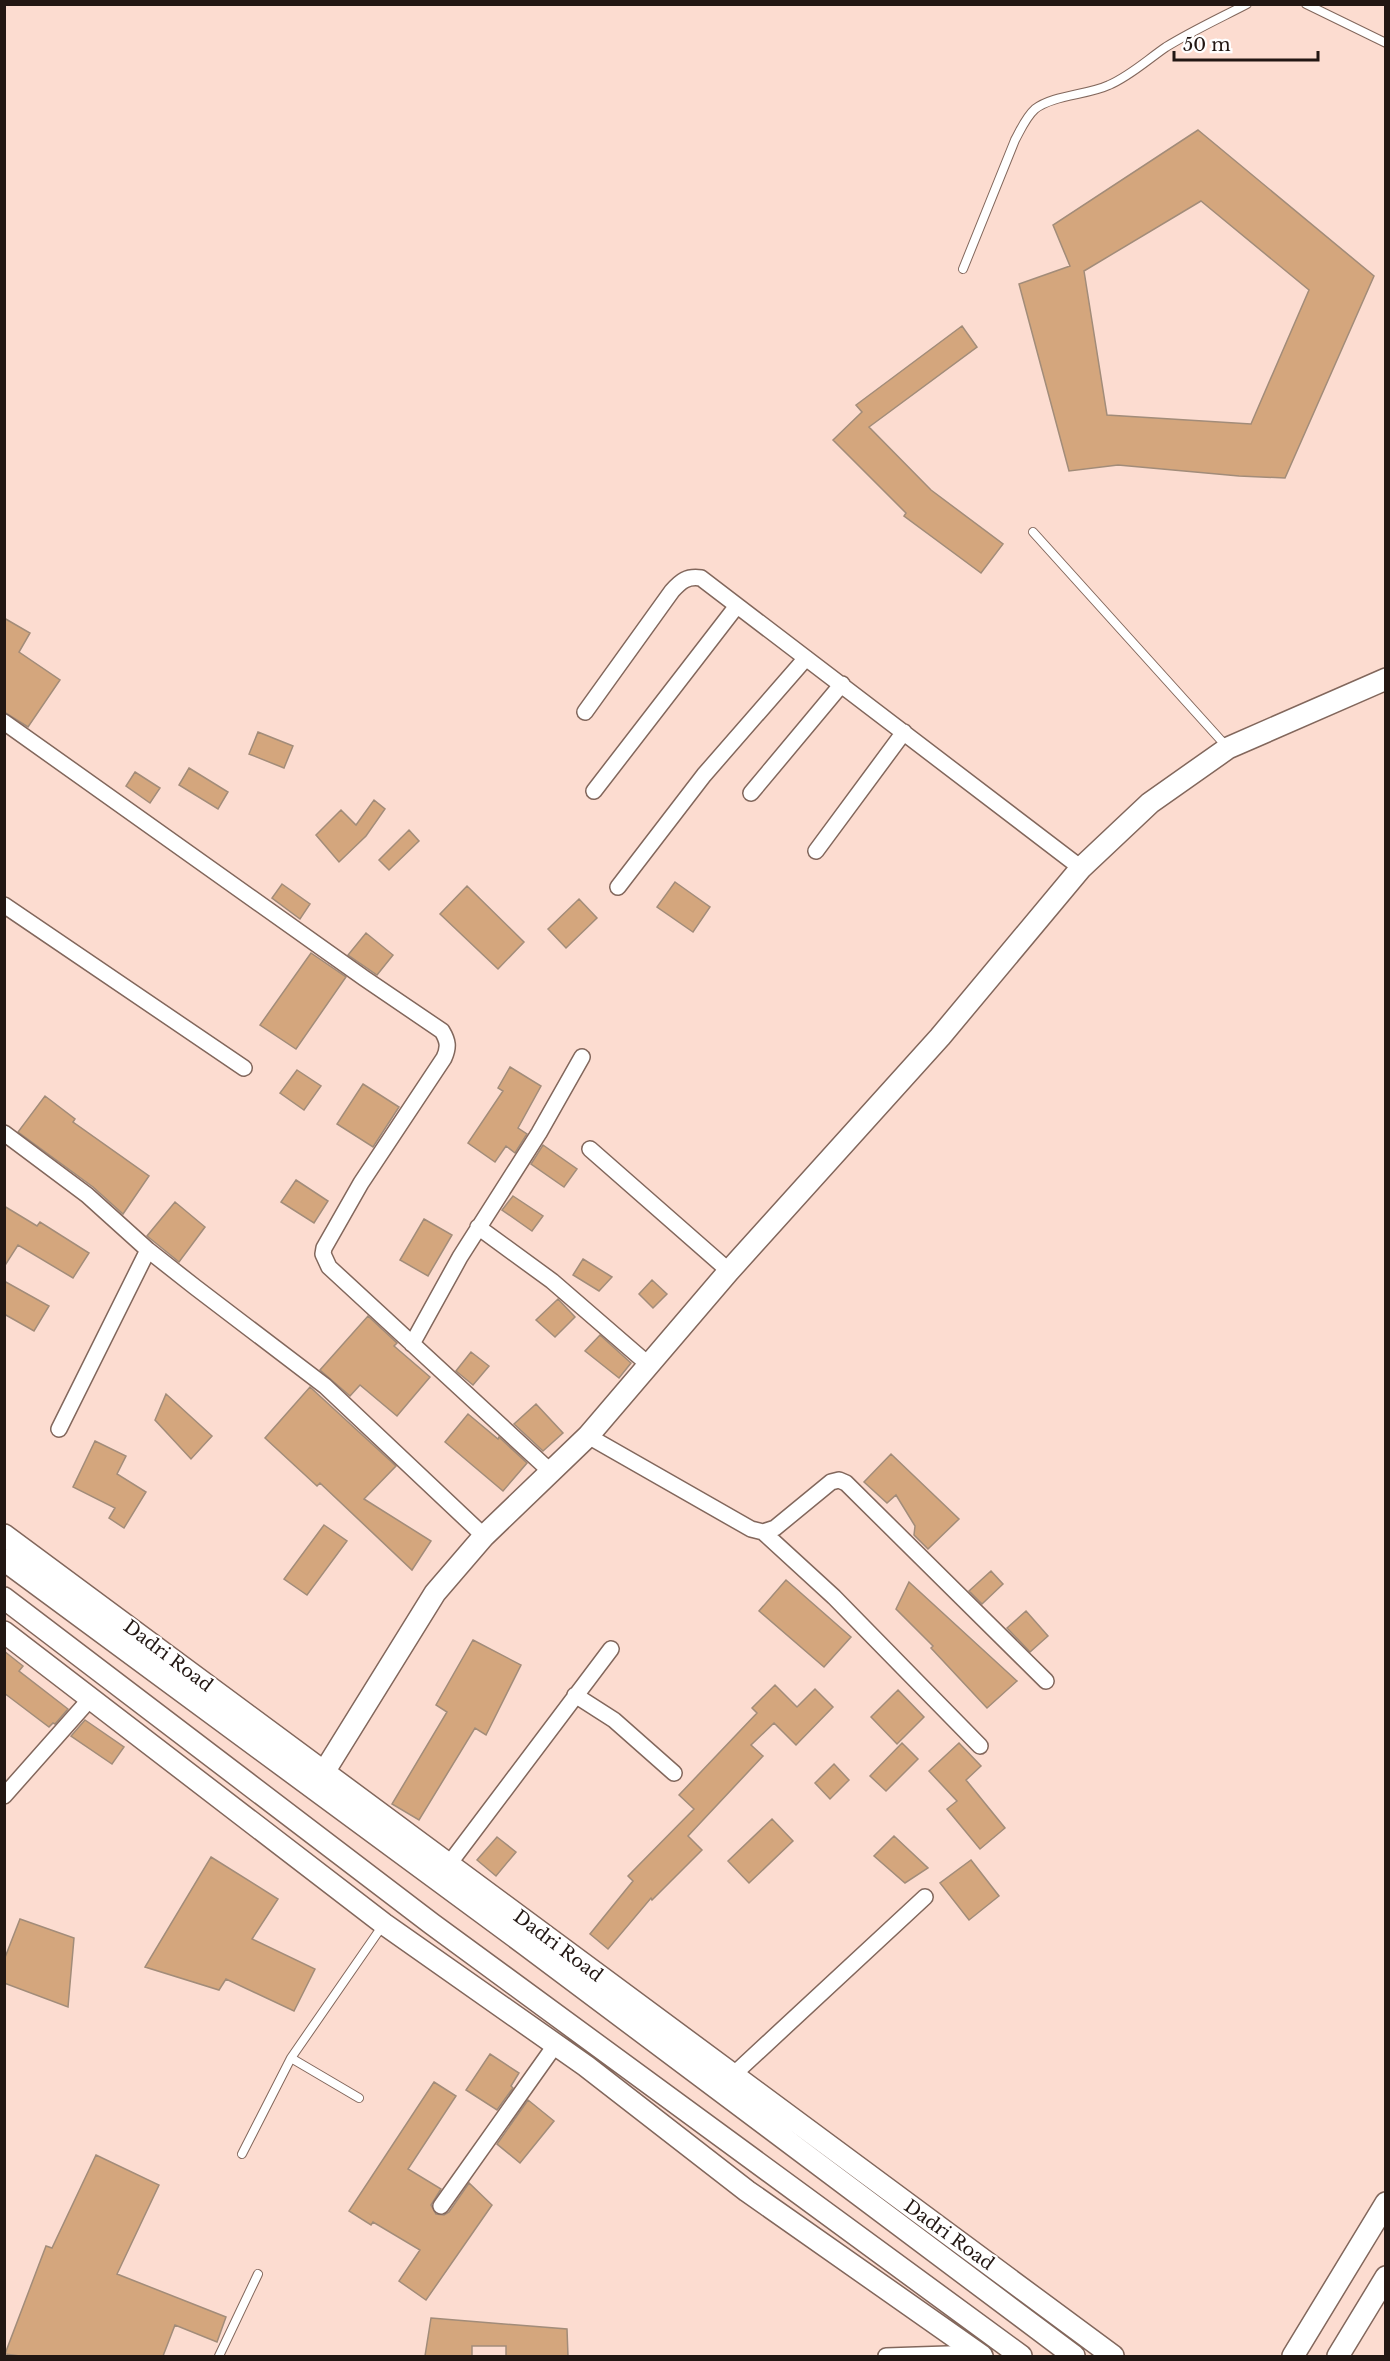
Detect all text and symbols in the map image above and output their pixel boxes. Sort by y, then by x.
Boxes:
scale bar [1174,24,1318,62]
text: 50 m [1183,34,1231,56]
street label: Dadri Road [119,1615,217,1697]
street label: Dadri Road [509,1905,607,1987]
street label: Dadri Road [900,2195,998,2275]

